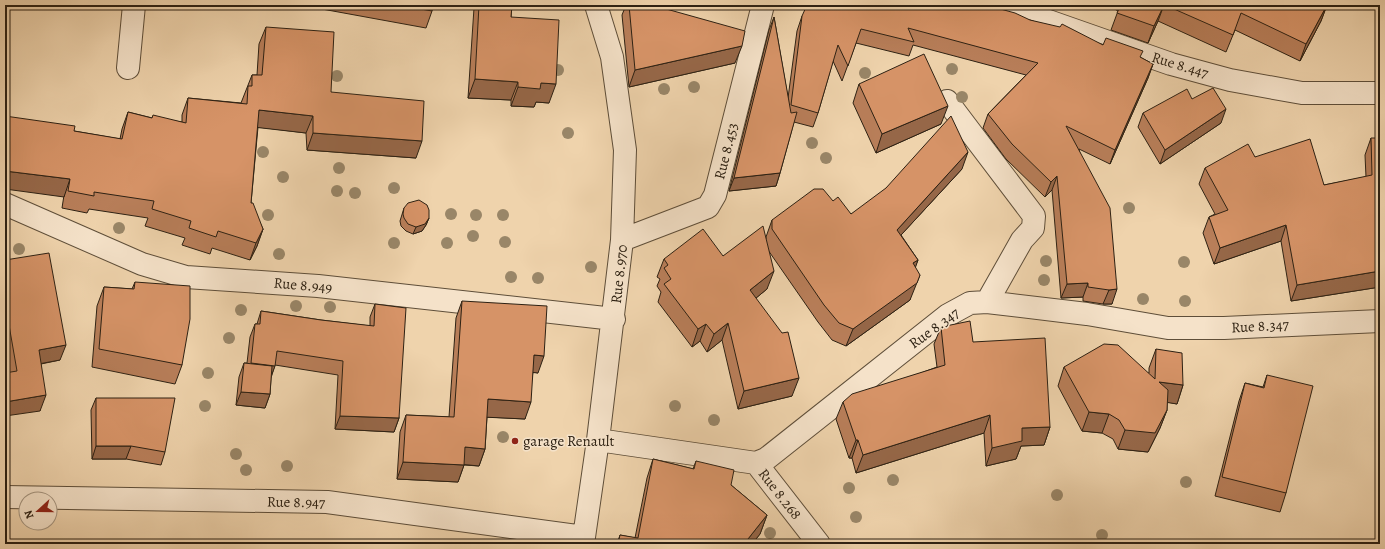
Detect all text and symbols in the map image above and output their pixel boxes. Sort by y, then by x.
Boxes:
street label: Rue 8.447 [1149,47,1211,83]
street label: Rue 8.453 [709,121,743,181]
street label: Rue 8.970 [606,243,632,305]
street label: Rue 8.949 [273,272,333,298]
street label: Rue 8.347 [905,303,964,353]
street label: Rue 8.347 [1231,314,1290,337]
place label: garage Renault [523,431,615,451]
marker: garage Renault [510,436,520,446]
street label: Rue 8.268 [754,464,806,524]
north arrow [18,491,58,531]
street label: Rue 8.947 [267,491,326,513]
text: N [21,508,38,521]

